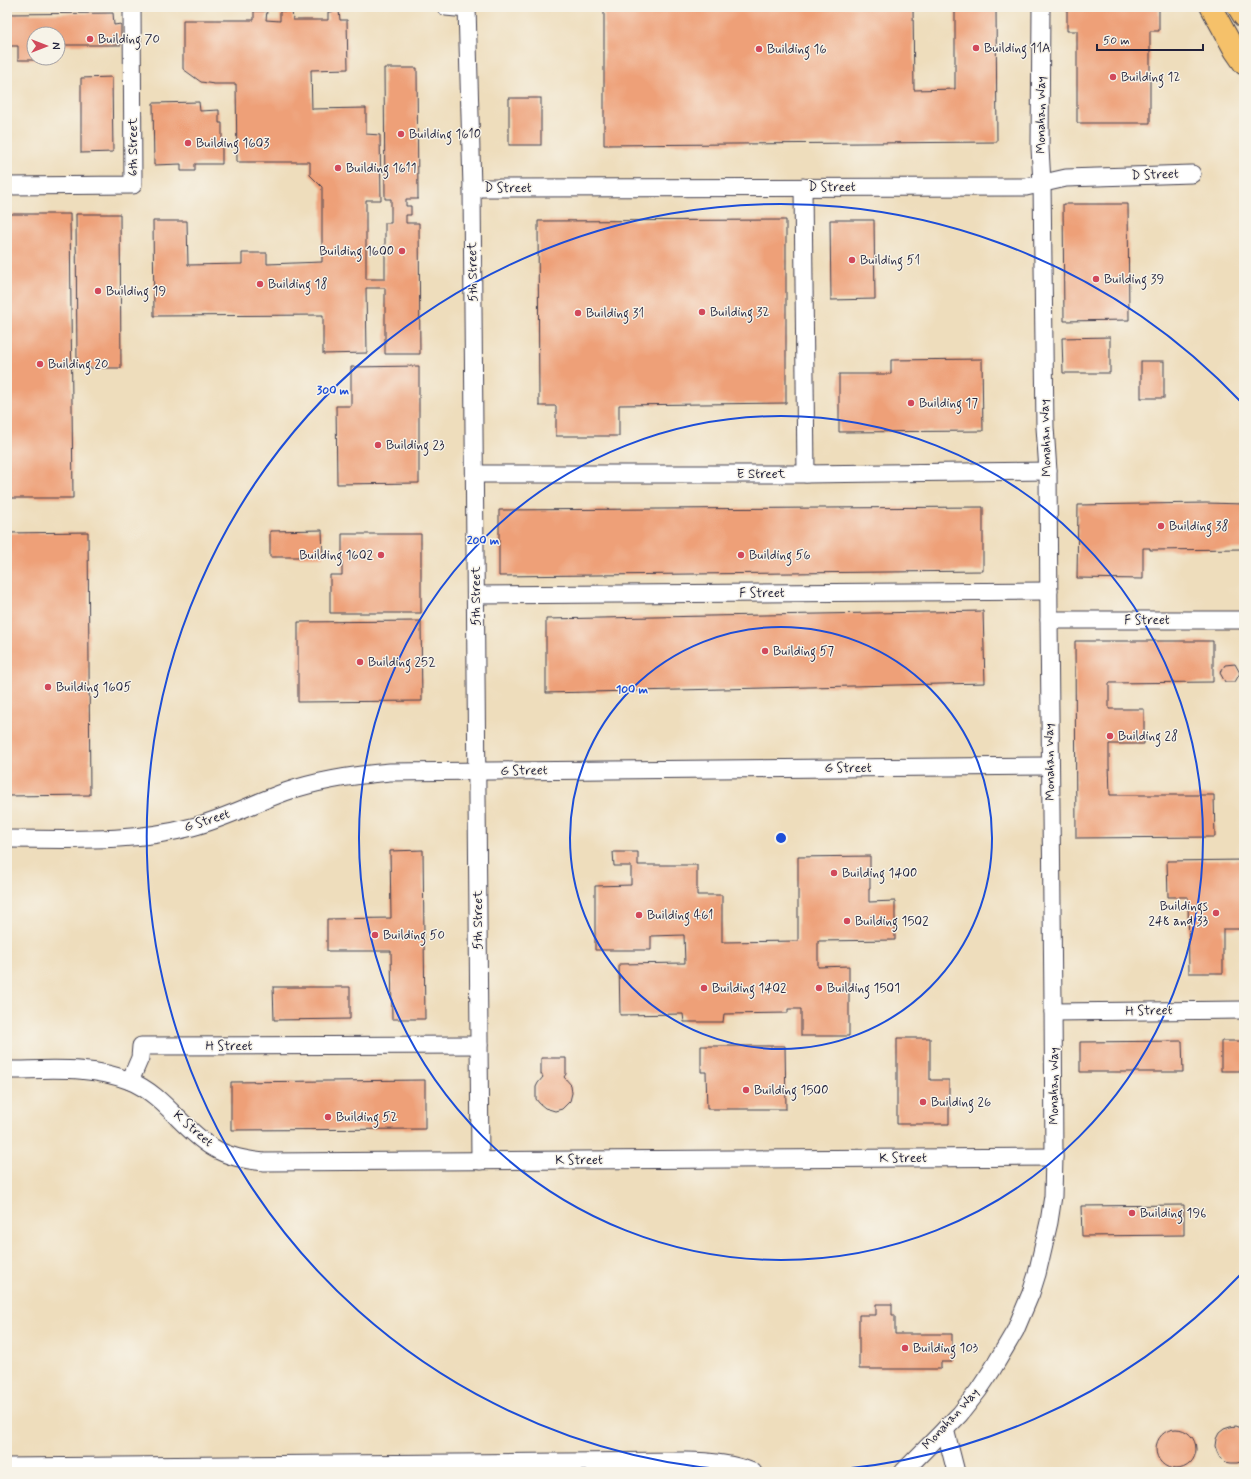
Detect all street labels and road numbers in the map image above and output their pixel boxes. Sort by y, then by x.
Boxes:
street label: Monahan Way [1033,76,1050,154]
street label: 6th Street [125,117,142,176]
street label: D Street [1131,166,1179,184]
street label: D Street [808,179,856,196]
street label: D Street [484,180,532,197]
street label: 5th Street [464,242,482,302]
street label: Monahan Way [1036,399,1056,477]
street label: E Street [737,466,786,483]
street label: 5th Street [468,566,485,626]
street label: F Street [739,585,785,602]
street label: F Street [1124,612,1170,629]
street label: Monahan Way [1041,723,1059,801]
street label: G Street [824,760,872,777]
street label: G Street [500,762,548,780]
street label: G Street [182,806,232,836]
street label: 5th Street [470,890,487,950]
street label: H Street [1125,1002,1173,1020]
street label: H Street [206,1038,253,1055]
street label: Monahan Way [1046,1047,1063,1125]
street label: K Street [169,1107,217,1151]
street label: K Street [879,1150,927,1167]
street label: K Street [555,1152,603,1169]
street label: Monahan Way [919,1384,983,1454]

